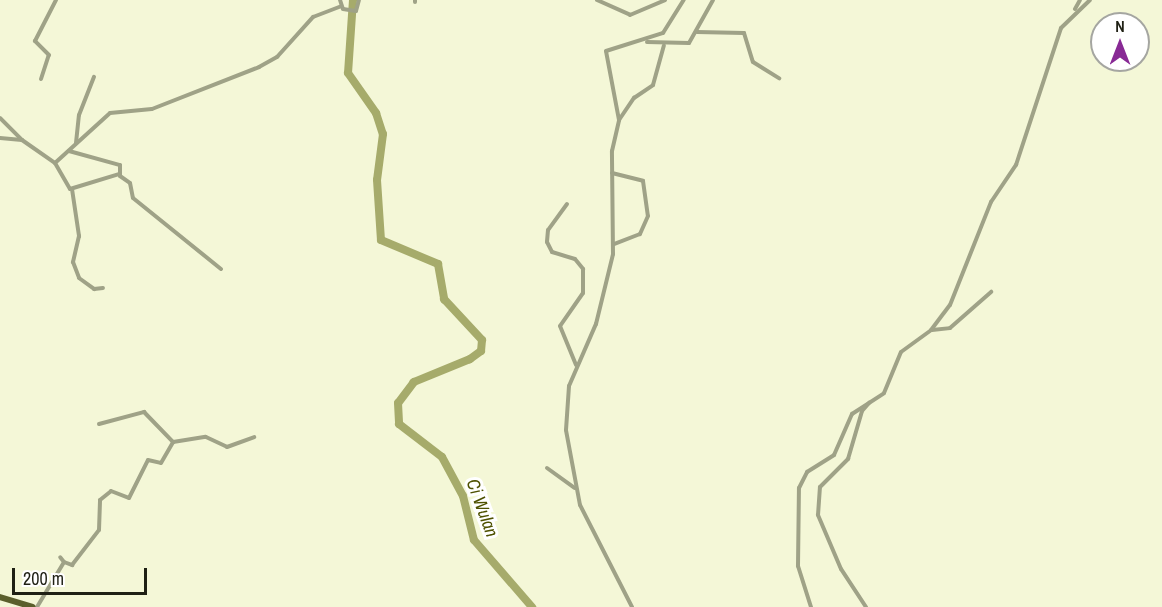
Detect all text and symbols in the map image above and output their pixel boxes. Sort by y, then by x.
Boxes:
north arrow [1090,12,1150,72]
text: N [1115,15,1125,37]
water label: Ci Wulan [462,476,502,540]
scale bar [15,556,150,594]
text: 200 m [23,566,64,591]

